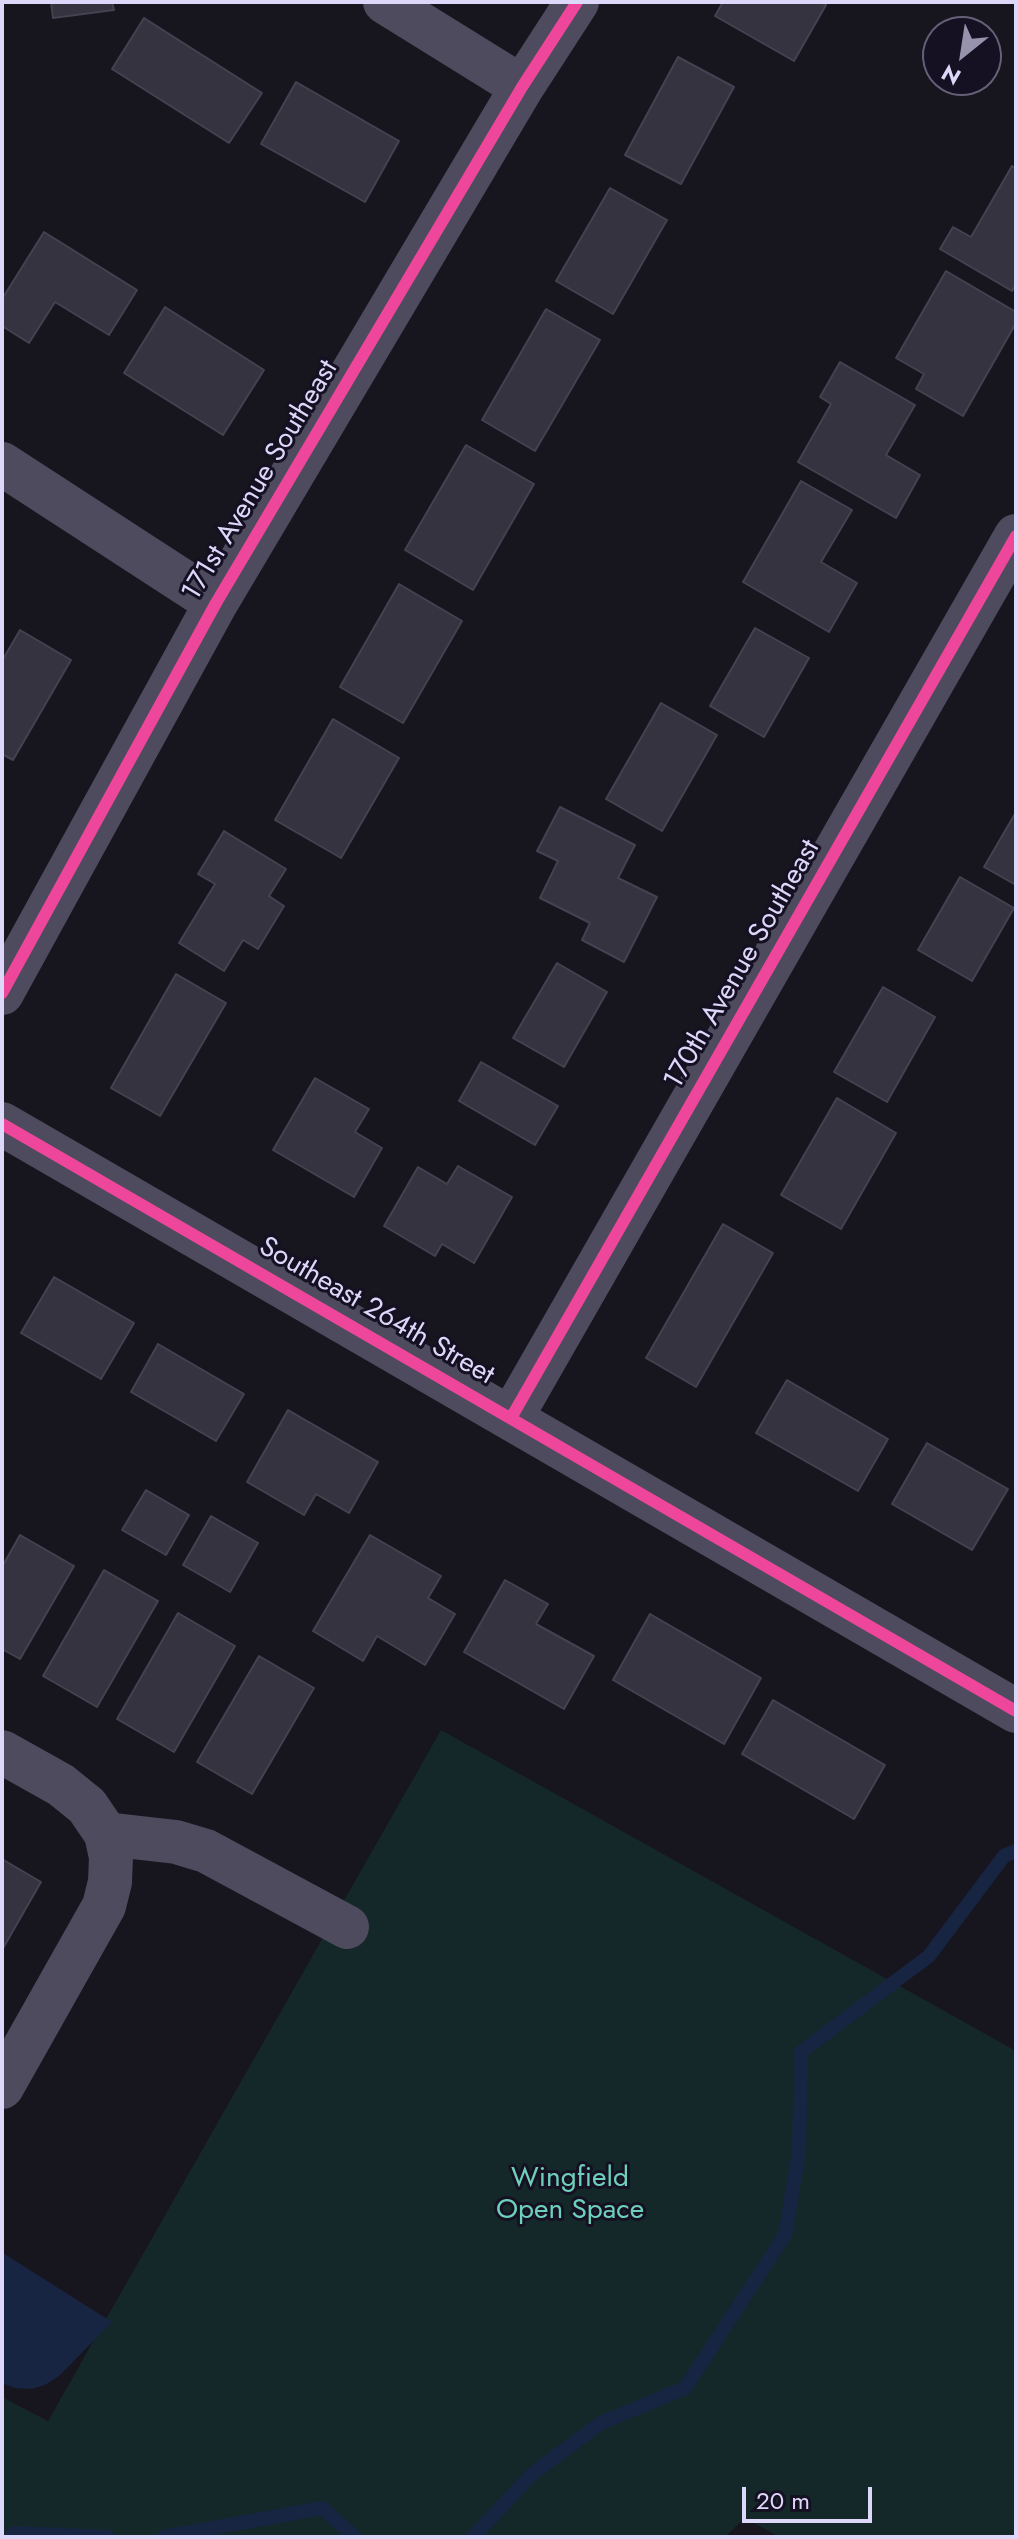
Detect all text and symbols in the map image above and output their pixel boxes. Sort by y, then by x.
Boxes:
north arrow [922,16,1002,96]
text: N [935,57,967,93]
street label: 171st Avenue Southeast [176,355,346,607]
street label: 170th Avenue Southeast [658,834,828,1096]
street label: Southeast 264th Street [252,1231,500,1393]
park label: Wingfield Open Space [496,2162,644,2228]
scale bar [746,2471,876,2521]
text: 20 m [756,2483,810,2518]

